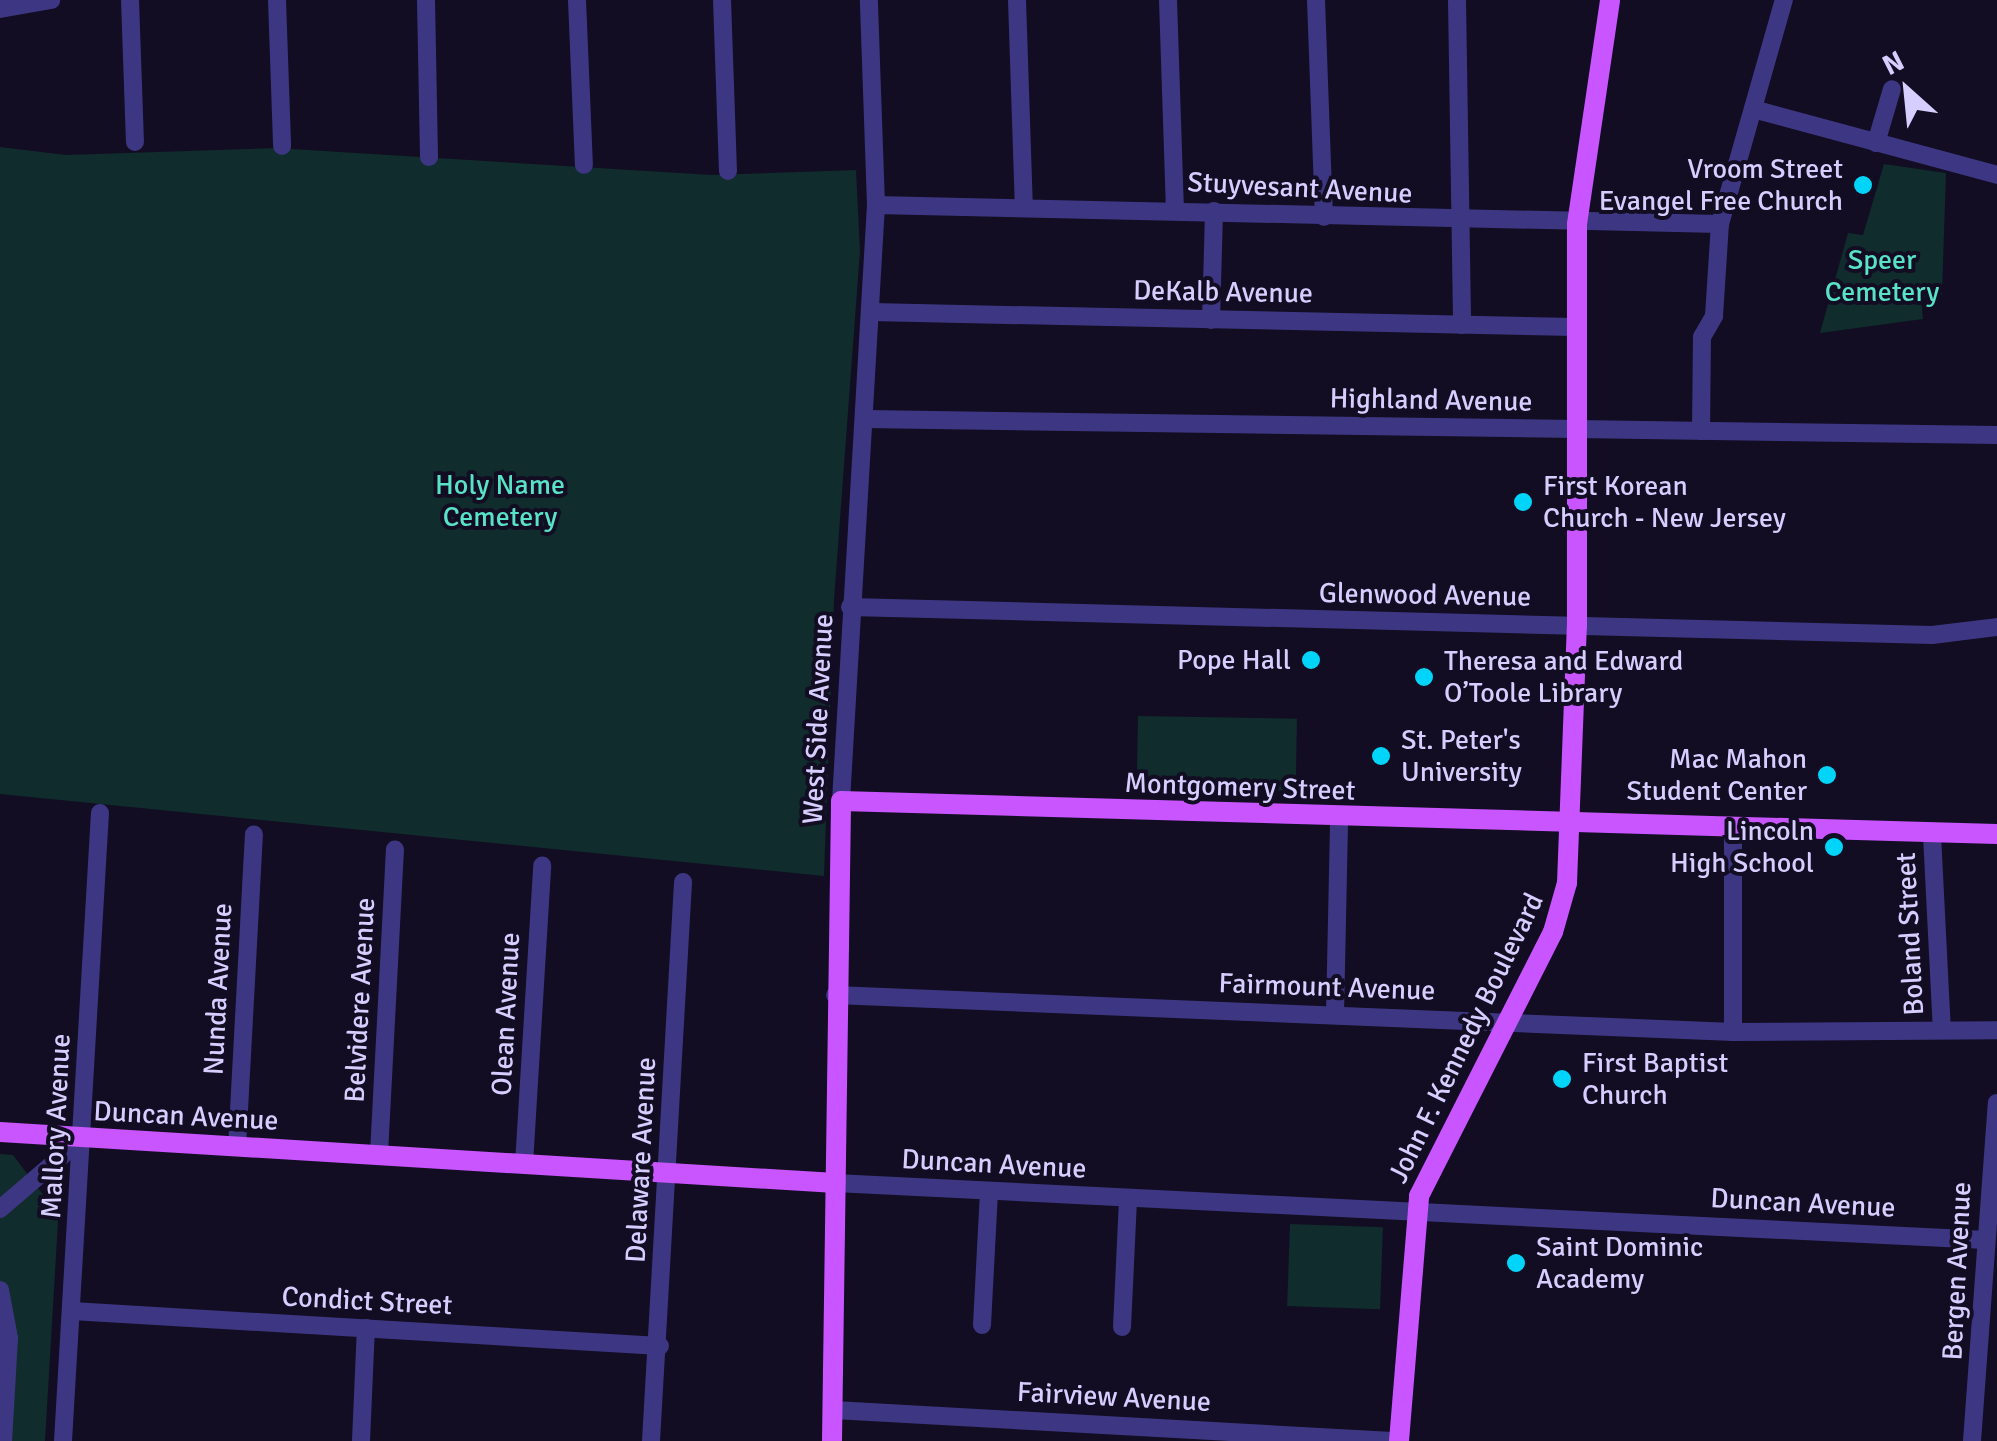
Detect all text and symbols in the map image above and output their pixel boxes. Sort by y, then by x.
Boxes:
north arrow [1857,40,1957,140]
text: N [1877,44,1910,83]
place label: Vroom Street Evangel Free Church [1599,152,1843,218]
street label: Stuyvesant Avenue [1187,165,1413,211]
marker: Vroom Street Evangel Free Church [1852,174,1874,196]
park label: Speer Cemetery [1825,243,1939,309]
street label: DeKalb Avenue [1133,274,1313,310]
street label: Highland Avenue [1329,381,1533,419]
park label: Holy Name Cemetery [435,468,565,534]
place label: First Korean Church - New Jersey [1543,469,1786,535]
marker: First Korean Church - New Jersey [1512,491,1534,513]
street label: Glenwood Avenue [1319,576,1531,614]
street label: West Side Avenue [796,613,840,825]
place label: Pope Hall [1177,643,1291,677]
place label: Theresa and Edward O’Toole Library [1444,644,1683,710]
marker: Pope Hall [1300,649,1322,671]
marker: Theresa and Edward O’Toole Library [1413,666,1435,688]
place label: St. Peter's University [1401,723,1522,789]
place label: Mac Mahon Student Center [1626,742,1807,808]
marker: St. Peter's University [1370,745,1392,767]
marker: Mac Mahon Student Center [1816,764,1838,786]
street label: Montgomery Street [1124,766,1356,808]
place label: Lincoln High School [1670,814,1814,880]
marker: Lincoln High School [1823,836,1845,858]
street label: Boland Street [1889,852,1931,1016]
street label: John F. Kennedy Boulevard [1381,888,1551,1188]
street label: Belvidere Avenue [338,897,382,1103]
street label: Nunda Avenue [197,902,239,1076]
street label: Olean Avenue [485,931,527,1097]
street label: Fairmount Avenue [1218,966,1436,1008]
street label: Mallory Avenue [34,1033,78,1219]
place label: First Baptist Church [1582,1046,1728,1112]
street label: Delaware Avenue [619,1056,663,1264]
marker: First Baptist Church [1551,1068,1573,1090]
street label: Duncan Avenue [93,1094,279,1138]
street label: Duncan Avenue [901,1142,1087,1186]
street label: Duncan Avenue [1710,1181,1896,1225]
street label: Bergen Avenue [1936,1181,1978,1361]
place label: Saint Dominic Academy [1536,1230,1703,1296]
marker: Saint Dominic Academy [1505,1252,1527,1274]
street label: Condict Street [281,1280,453,1322]
street label: Fairview Avenue [1016,1375,1212,1419]

